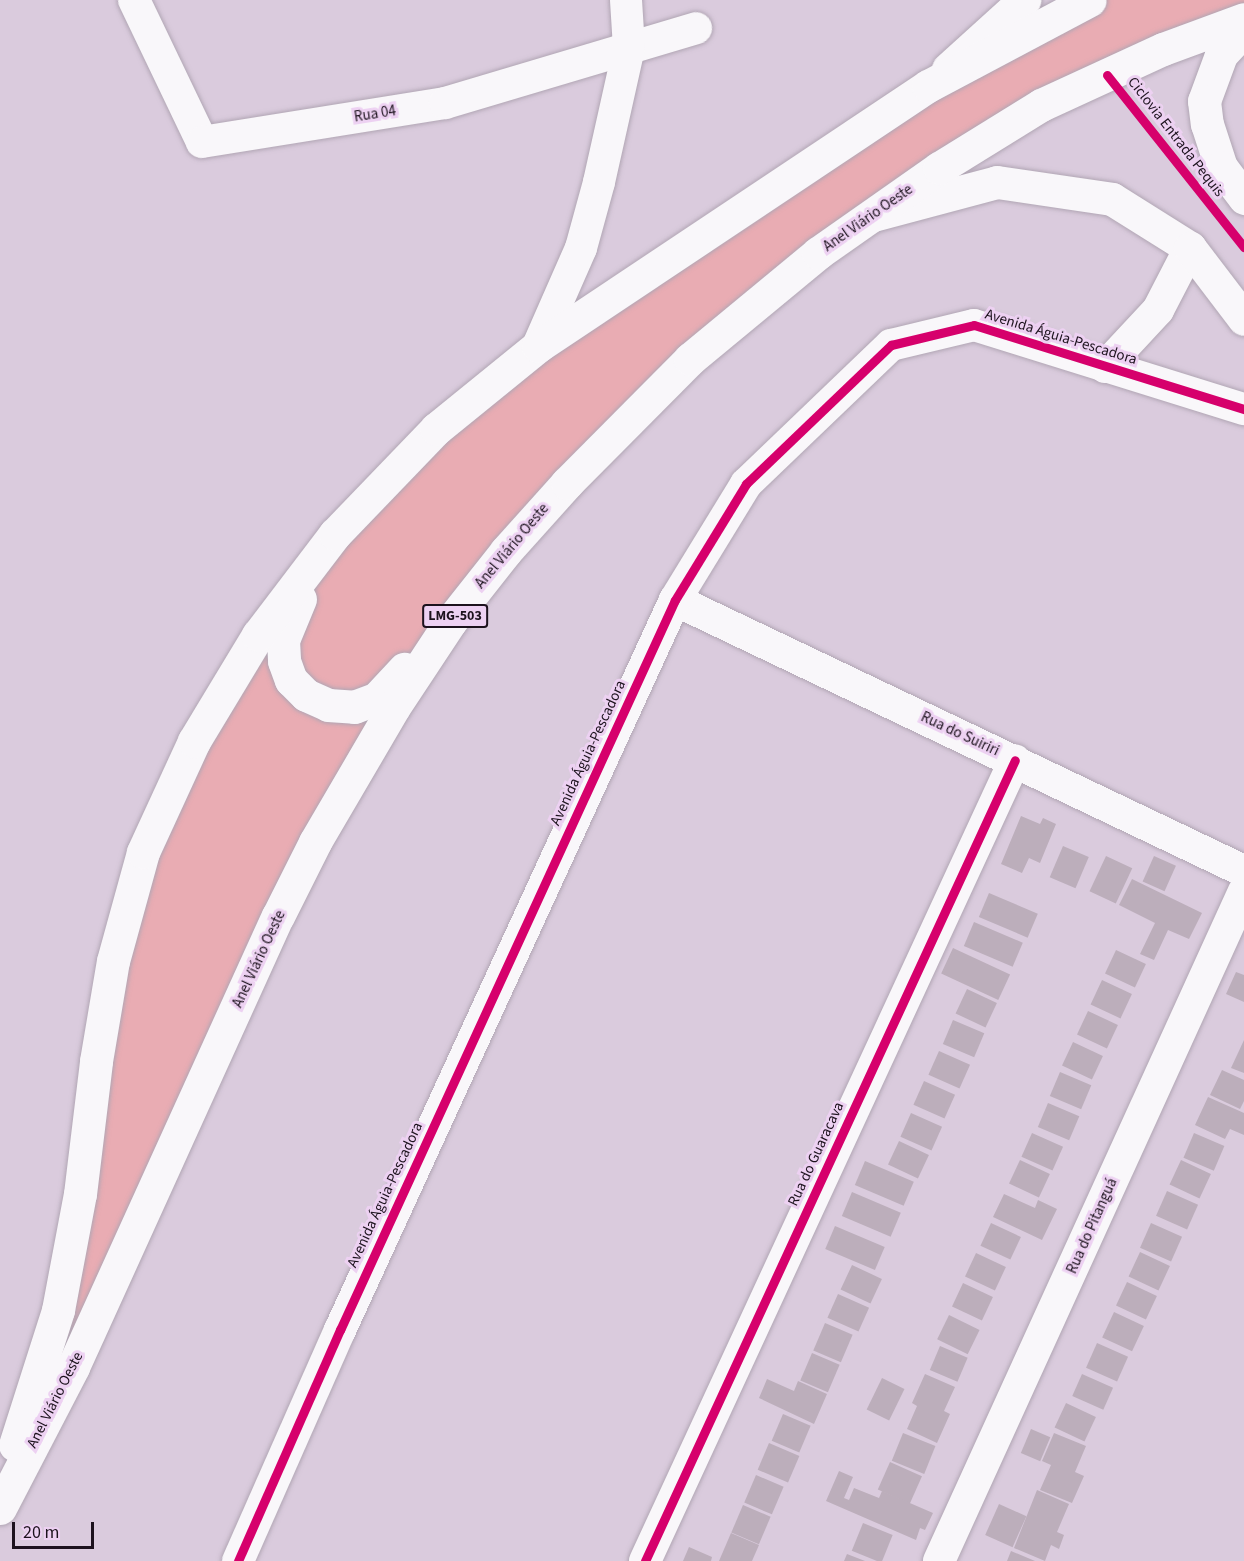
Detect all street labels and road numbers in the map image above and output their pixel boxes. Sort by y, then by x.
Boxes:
street label: Ciclovia Entrada Pequis [1124,74,1228,200]
street label: Rua 04 [353,102,397,126]
street label: Anel Viário Oeste [820,180,916,256]
street label: Avenida Águia-Pescadora [983,305,1139,369]
street label: Anel Viário Oeste [471,500,553,592]
road number: LMG-503 [422,605,488,627]
street label: Avenida Águia-Pescadora [546,678,630,828]
street label: Rua do Suiriri [918,708,1002,760]
street label: Anel Viário Oeste [229,907,289,1011]
street label: Rua do Guaracava [784,1099,848,1209]
street label: Avenida Águia-Pescadora [343,1120,427,1270]
street label: Rua do Pitanguá [1063,1175,1121,1277]
street label: Anel Viário Oeste [23,1349,87,1451]

